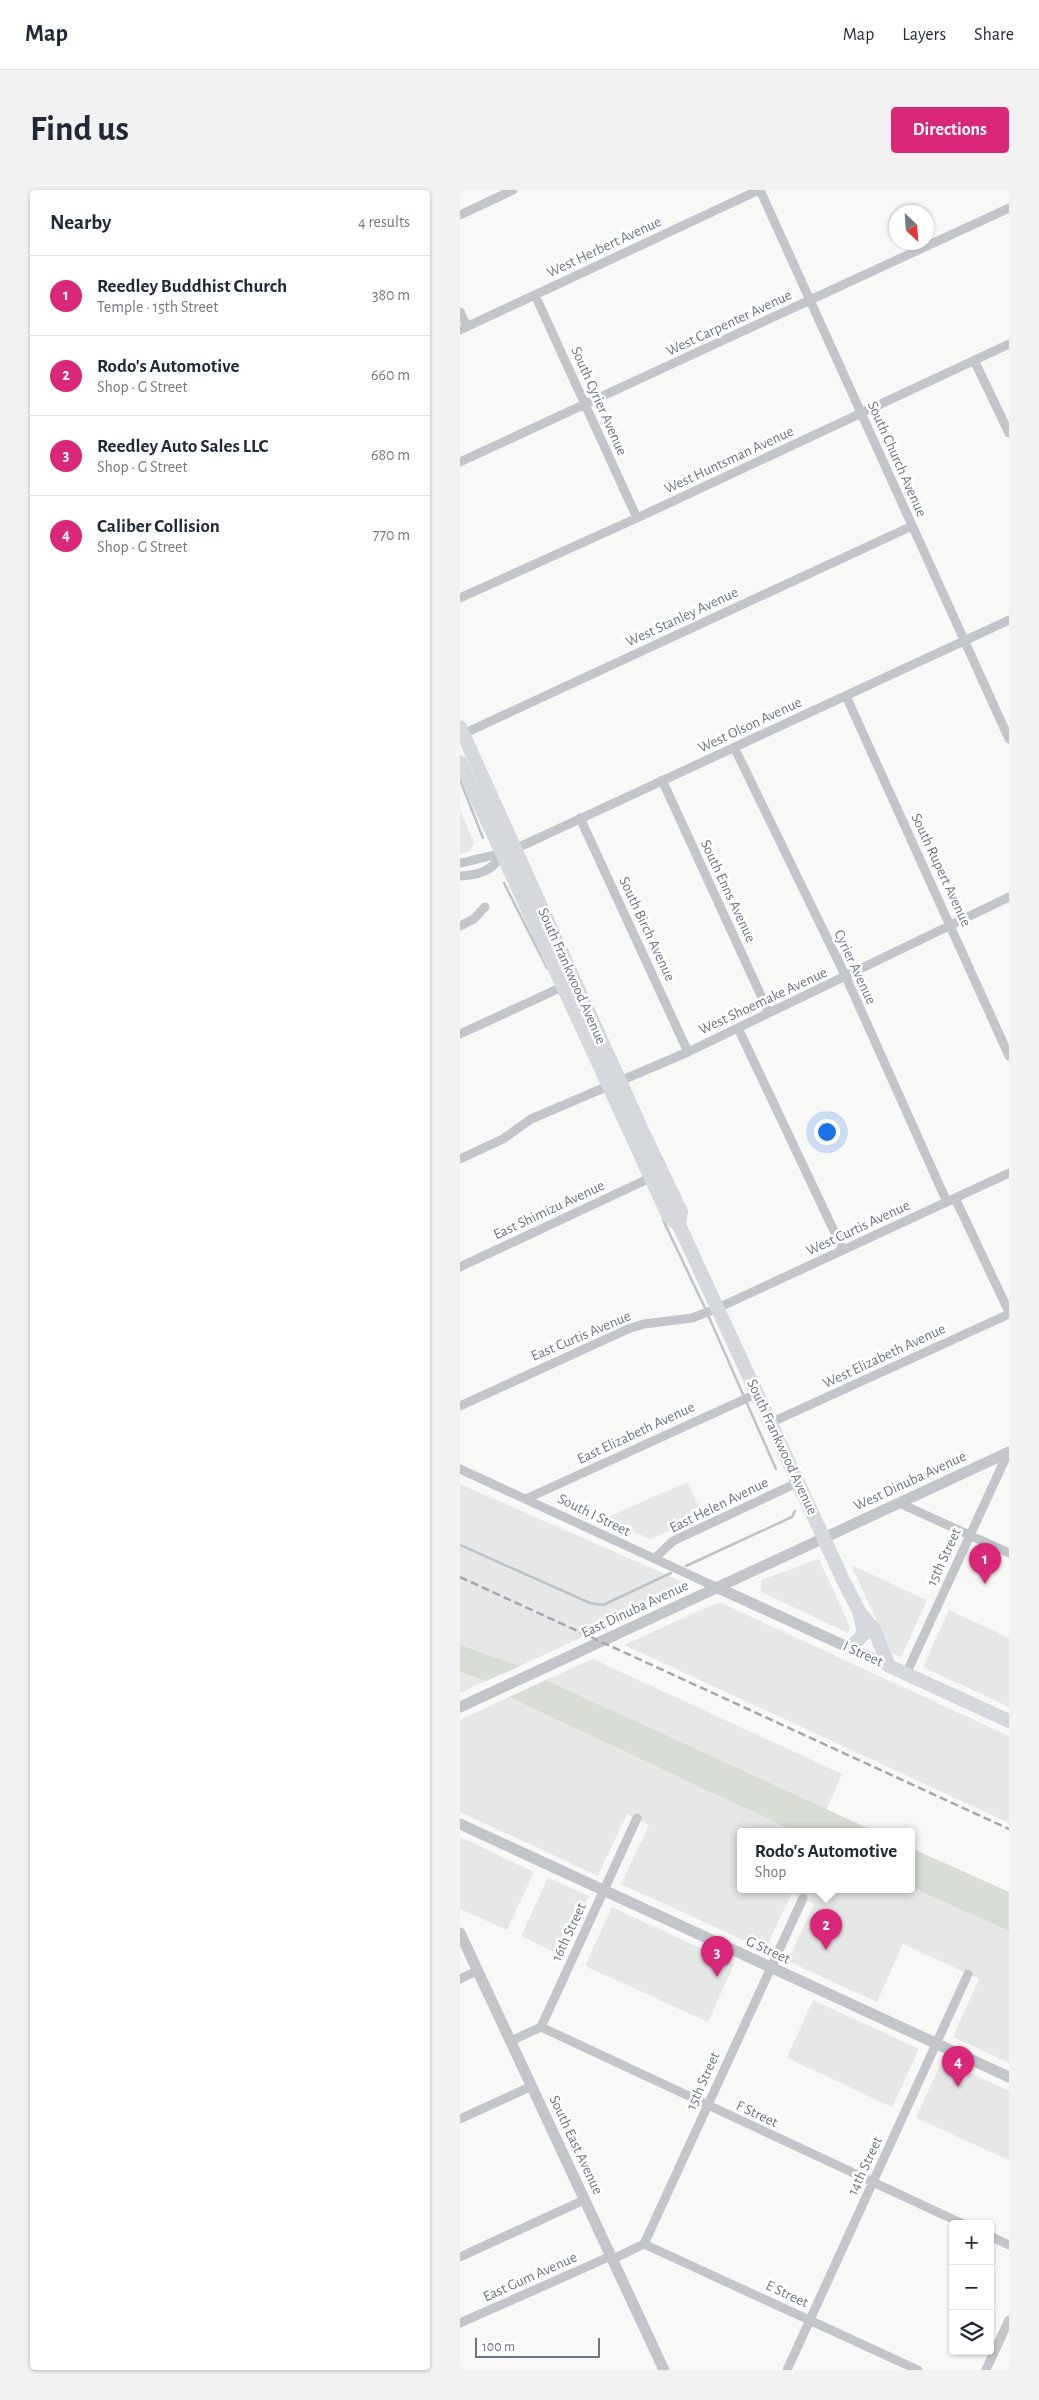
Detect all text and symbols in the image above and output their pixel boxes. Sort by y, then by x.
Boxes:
text: Map [25,22,68,46]
text: Map [843,26,874,44]
text: Layers [902,26,946,44]
text: Share [974,26,1014,44]
button: Directions [891,107,1009,153]
text: Find us [30,112,129,147]
north arrow [889,205,934,250]
text: Nearby [50,212,111,233]
text: 4 results [358,214,410,230]
street label: West Herbert Avenue [544,214,664,280]
text: Reedley Buddhist Church [97,277,287,296]
text: 1 [63,287,69,303]
text: 380 m [372,287,410,303]
street label: West Carpenter Avenue [664,287,794,359]
text: Temple · 15th Street [97,299,218,315]
street label: South Cyrier Avenue [568,344,630,458]
text: Rodo's Automotive [97,357,239,376]
text: 2 [62,367,70,383]
text: 660 m [371,367,410,383]
text: Shop · G Street [97,379,188,395]
street label: South Church Avenue [865,399,929,519]
street label: West Huntsman Avenue [662,423,796,497]
text: Reedley Auto Sales LLC [97,437,268,456]
text: 3 [63,447,69,463]
text: 680 m [371,447,410,463]
text: Shop · G Street [97,459,188,475]
text: Caliber Collision [97,517,220,536]
text: 4 [62,527,70,543]
text: 770 m [373,527,410,543]
text: Shop · G Street [97,539,188,555]
street label: West Stanley Avenue [624,584,741,650]
street label: West Olson Avenue [696,694,804,756]
street label: South Rupert Avenue [908,811,974,929]
street label: South Enns Avenue [698,838,758,945]
street label: South Birch Avenue [616,875,678,984]
street label: South Frankwood Avenue [535,906,609,1046]
street label: Cyrier Avenue [831,927,879,1007]
street label: West Shoemake Avenue [696,965,830,1037]
your location [814,1119,840,1145]
street label: East Shimizu Avenue [491,1178,607,1242]
street label: West Curtis Avenue [804,1197,912,1259]
street label: East Curtis Avenue [529,1308,633,1364]
street label: West Elizabeth Avenue [820,1321,948,1391]
street label: South Frankwood Avenue [744,1377,820,1517]
street label: East Elizabeth Avenue [575,1399,697,1467]
street label: West Dinuba Avenue [852,1448,969,1514]
street label: East Helen Avenue [667,1475,771,1535]
street label: South I Street [555,1491,633,1539]
street label: 15th Street [924,1526,964,1588]
pin: 1 [969,1543,1001,1584]
street label: East Dinuba Avenue [579,1578,691,1640]
street label: I Street [841,1639,885,1669]
popup [737,1828,915,1893]
text: Rodo's Automotive [755,1842,897,1861]
text: Shop [755,1864,787,1880]
street label: 16th Street [549,1900,589,1964]
pin: 2 [810,1909,842,1950]
street label: G Street [744,1933,793,1967]
pin: 3 [701,1936,733,1977]
pin: 4 [942,2046,974,2087]
street label: 15th Street [684,2050,723,2112]
street label: South East Avenue [547,2093,605,2197]
street label: F Street [734,2098,780,2130]
street label: 14th Street [845,2134,885,2198]
map controls [949,2220,994,2355]
button: + [949,2220,994,2265]
street label: East Gum Avenue [481,2250,579,2304]
button: − [949,2265,994,2310]
street label: E Street [763,2278,811,2310]
button: layers [949,2310,994,2355]
scale bar [475,2335,600,2358]
text: 100 m [482,2340,515,2354]

